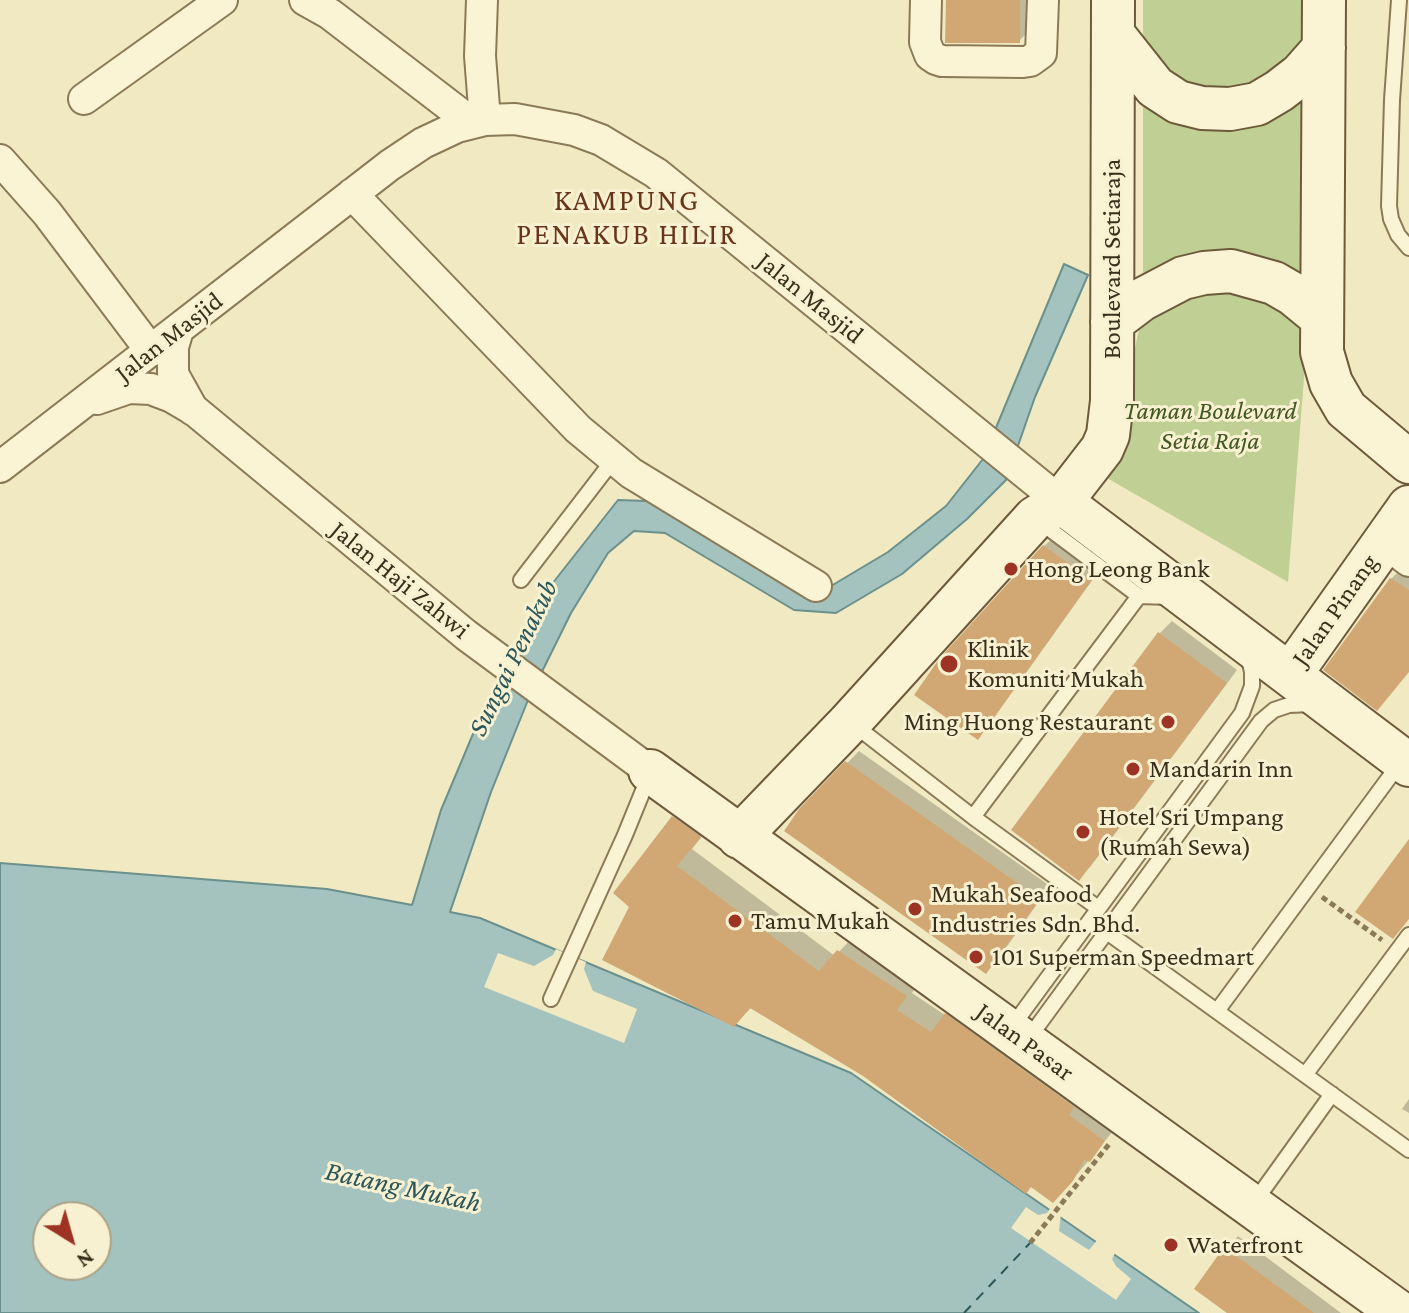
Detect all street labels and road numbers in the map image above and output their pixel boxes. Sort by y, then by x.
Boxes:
street label: Boulevard Setiaraja [1096,159,1128,359]
street label: Jalan Masjid [750,246,870,350]
street label: Jalan Masjid [109,285,229,389]
street label: Jalan Haji Zahwi [324,514,476,646]
street label: Jalan Pinang [1285,548,1385,672]
street label: Jalan Pasar [970,996,1080,1088]

